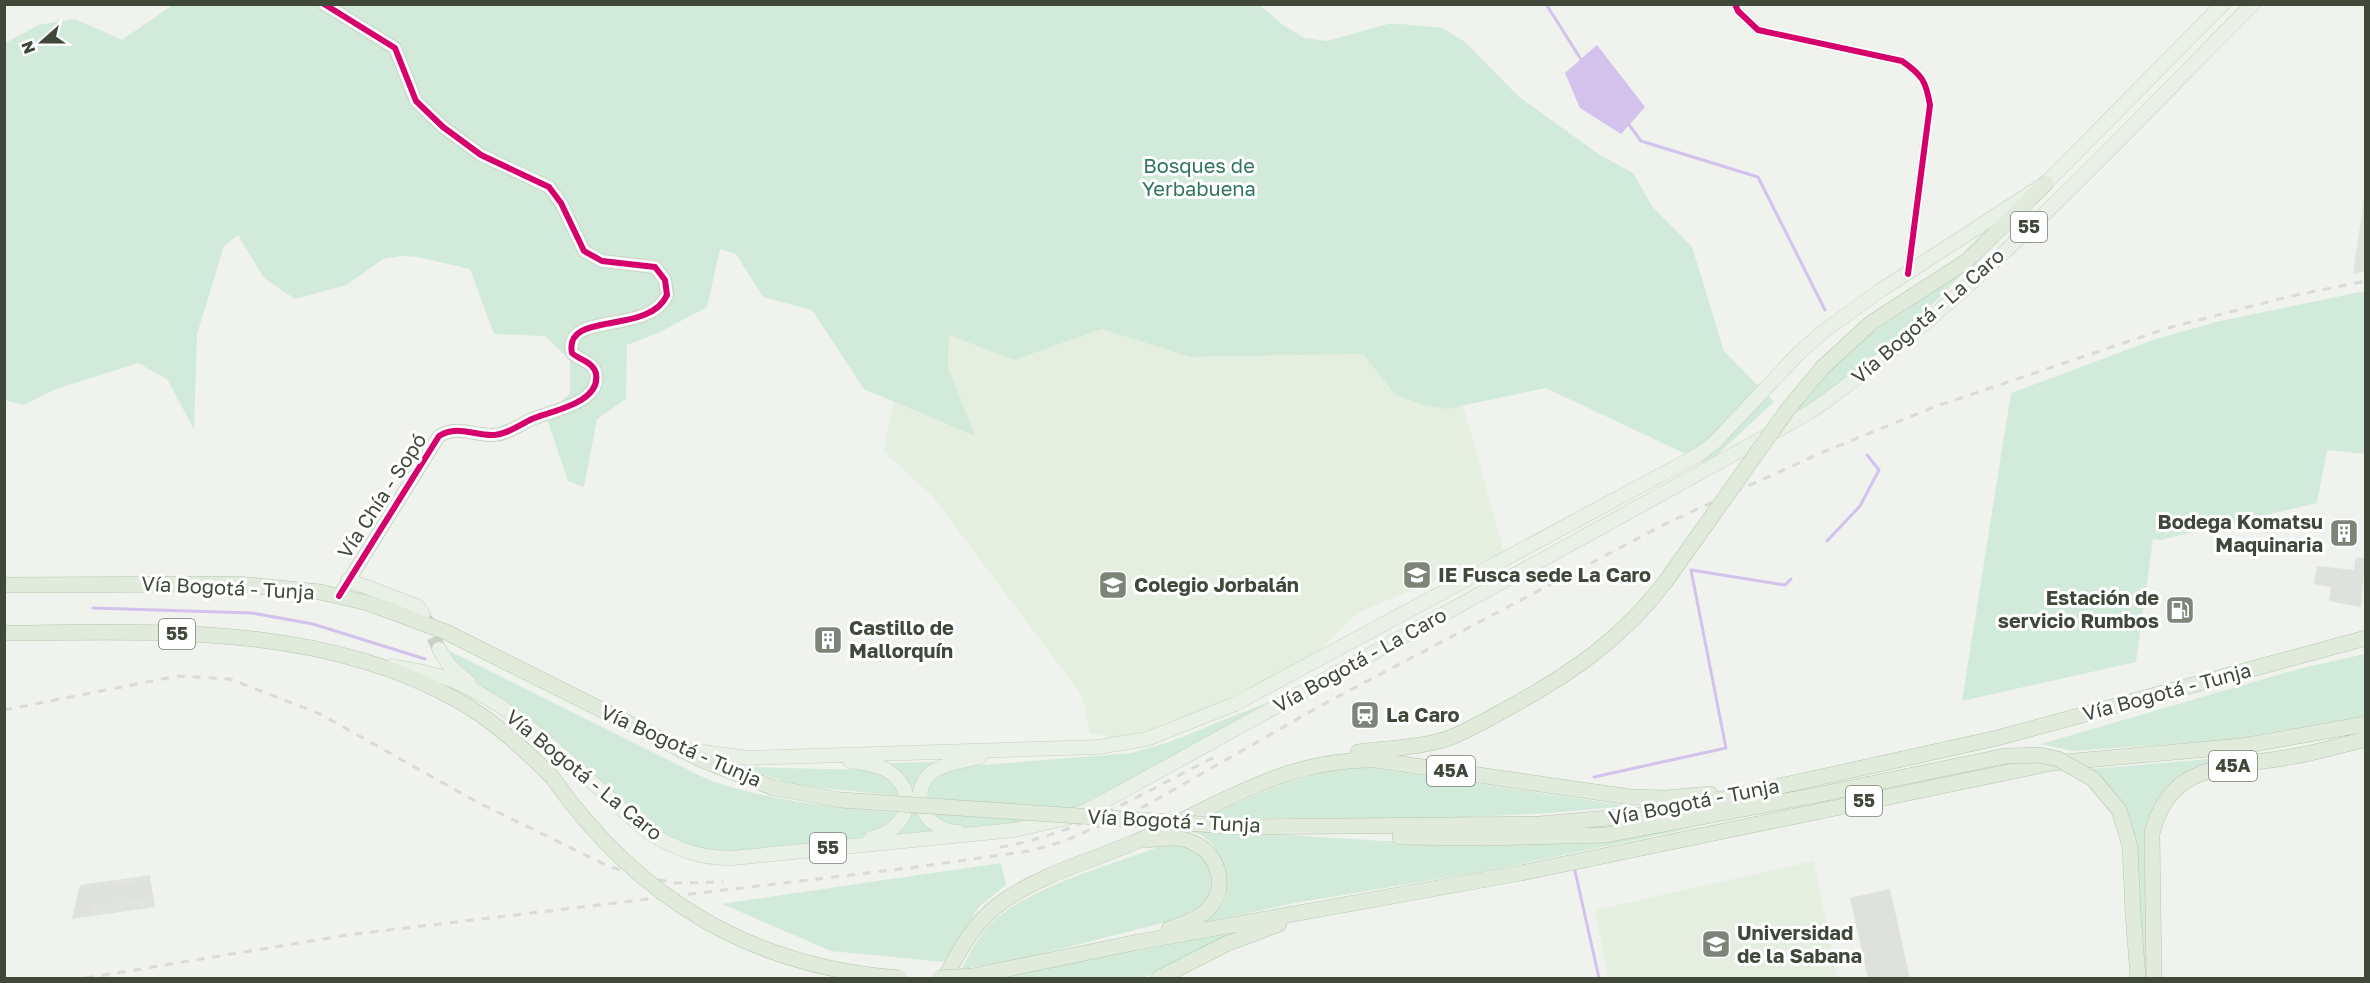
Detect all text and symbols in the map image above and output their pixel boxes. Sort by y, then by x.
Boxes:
north arrow [12,12,72,72]
text: N [16,38,40,57]
park label: Bosques de Yerbabuena [1142,153,1256,200]
road number: 55 [2011,212,2047,242]
street label: Vía Bogotá - La Caro [1846,243,2008,388]
street label: Vía Chía - Sopó [332,428,431,563]
place label: Bodega Komatsu Maquinaria [2158,509,2323,556]
building icon: Bodega Komatsu Maquinaria [2328,517,2360,549]
school or university icon: IE Fusca sede La Caro [1401,559,1433,591]
place label: IE Fusca sede La Caro [1438,562,1651,586]
school or university icon: Colegio Jorbalán [1097,569,1129,601]
street label: Vía Bogotá - Tunja [141,570,315,604]
place label: Colegio Jorbalán [1134,572,1299,596]
place label: Estación de servicio Rumbos [1998,585,2159,632]
fuel station icon: Estación de servicio Rumbos [2164,594,2196,626]
street label: Vía Bogotá - La Caro [1269,602,1451,718]
place label: Castillo de Mallorquín [849,615,954,662]
road number: 55 [159,619,195,649]
building icon: Castillo de Mallorquín [812,624,844,656]
street label: Vía Bogotá - Tunja [2080,657,2254,725]
street label: Vía Bogotá - Tunja [597,699,765,791]
station icon: La Caro [1349,699,1381,731]
place label: La Caro [1386,703,1459,727]
street label: Vía Bogotá - La Caro [502,704,668,845]
road number: 45A [2209,751,2257,781]
road number: 45A [1427,756,1475,786]
street label: Vía Bogotá - Tunja [1606,773,1781,829]
road number: 55 [1846,786,1882,816]
street label: Vía Bogotá - Tunja [1087,803,1261,837]
road number: 55 [810,833,846,863]
place label: Universidad de la Sabana [1737,920,1862,967]
school or university icon: Universidad de la Sabana [1700,928,1732,960]

